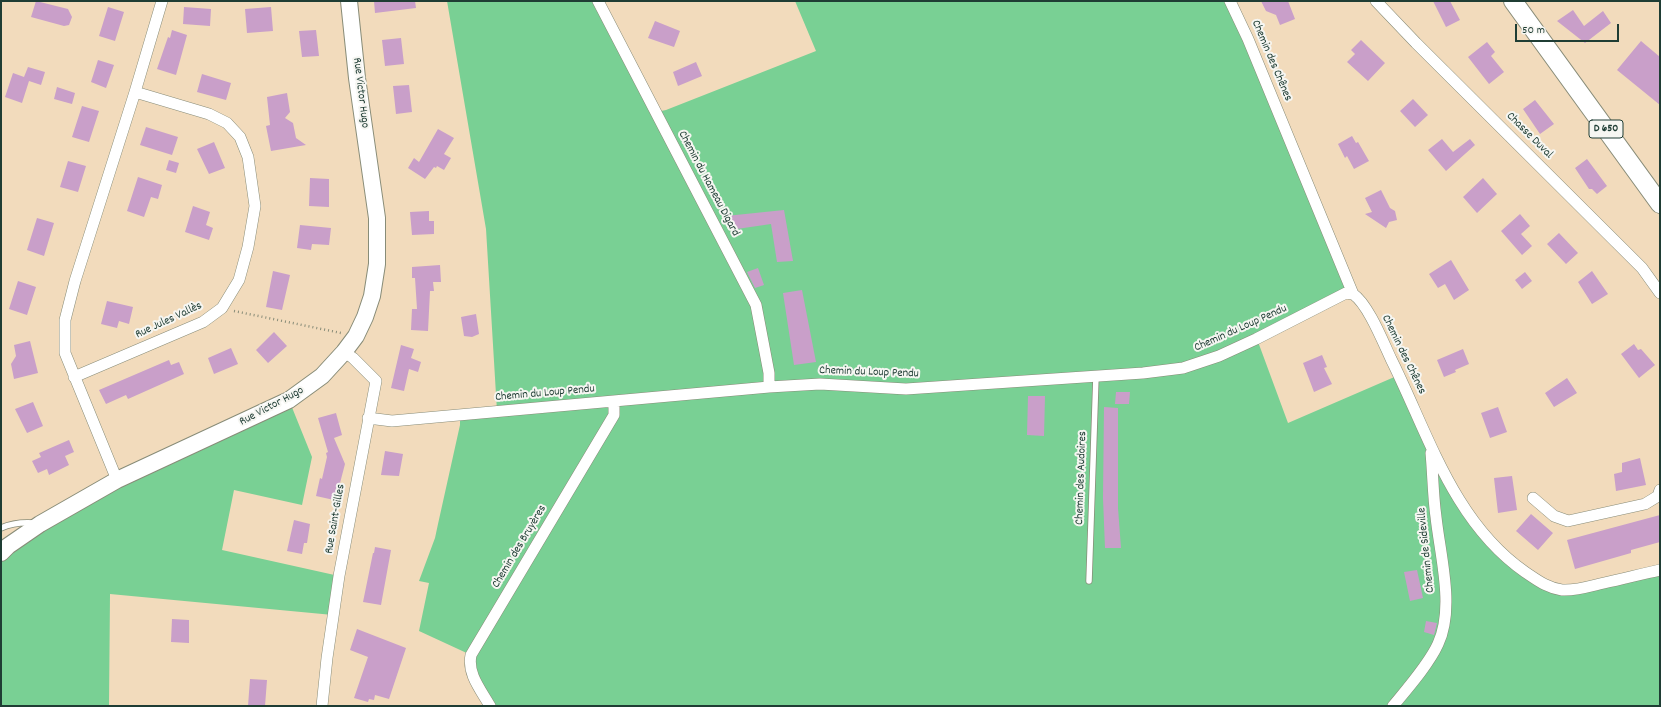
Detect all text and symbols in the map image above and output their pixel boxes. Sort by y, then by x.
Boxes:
scale bar [1517,16,1621,42]
street label: Chemin des Chênes [1247,18,1295,104]
text: 50 m [1522,22,1545,39]
street label: Rue Victor Hugo [349,57,371,129]
street label: Chasse Duval [1503,110,1555,162]
road number: D 650 [1589,120,1623,138]
street label: Chemin du Hameau Digard [674,129,742,239]
street label: Rue Jules Vallès [133,299,205,343]
street label: Chemin du Loup Pendu [1193,302,1289,356]
street label: Chemin des Chênes [1378,313,1428,397]
street label: Chemin du Loup Pendu [819,364,919,382]
street label: Chemin du Loup Pendu [495,382,595,406]
street label: Rue Victor Hugo [237,384,307,430]
street label: Chemin des Audoires [1073,431,1091,525]
street label: Rue Saint-Gilles [323,483,349,555]
street label: Chemin des Bruyères [490,503,550,591]
street label: Chemin de Sideville [1415,507,1439,593]

